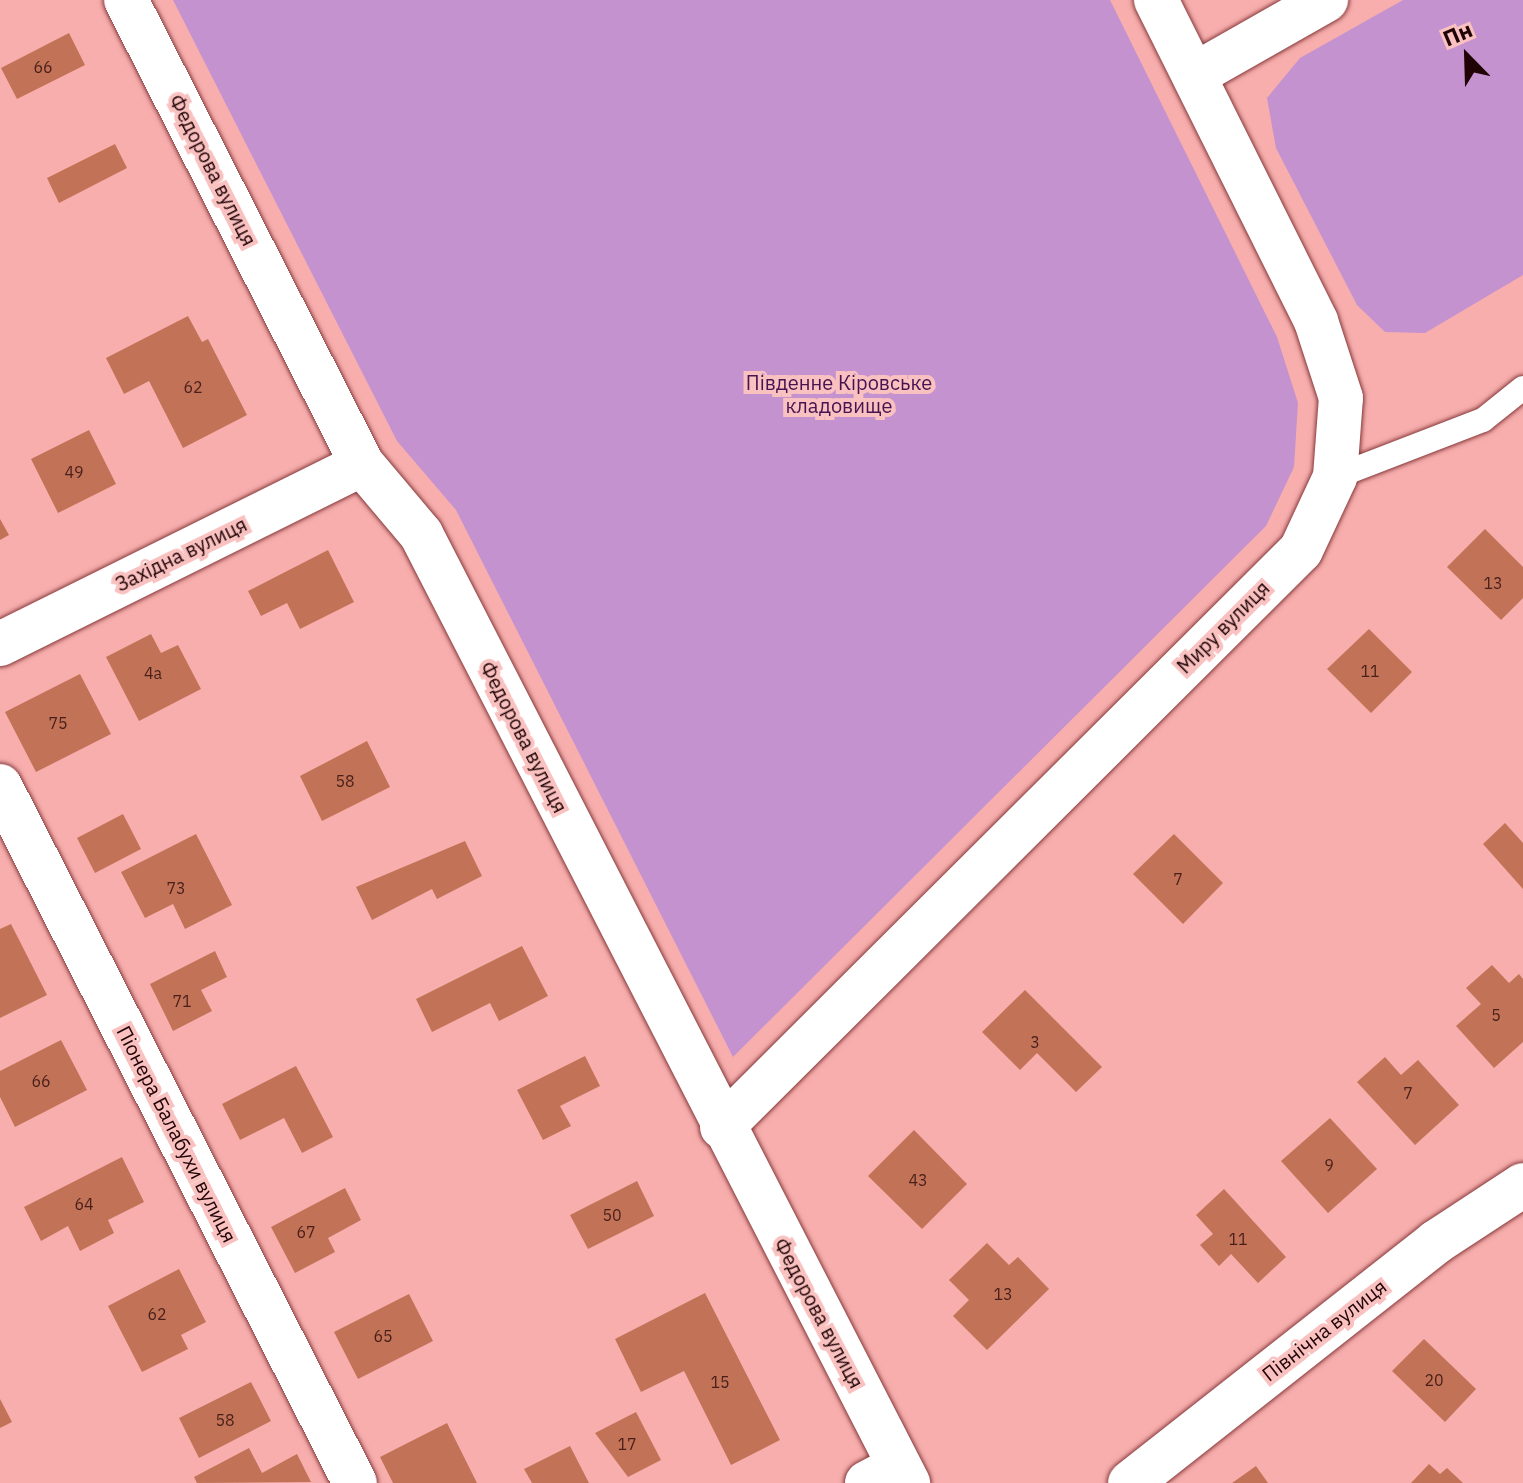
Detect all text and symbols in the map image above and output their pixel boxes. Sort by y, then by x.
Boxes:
text: Пн [1438,14,1476,52]
north arrow [1427,16,1507,96]
house number: 66 [33,57,53,77]
street label: Федорова вулиця [164,90,262,250]
park label: Південне Кіровське кладовище [746,371,932,418]
house number: 62 [183,377,203,397]
house number: 49 [64,462,84,482]
street label: Західна вулиця [111,512,251,596]
house number: 13 [1483,573,1503,593]
street label: Миру вулиця [1172,576,1274,678]
street label: Федорова вулиця [475,657,573,817]
house number: 11 [1360,661,1380,681]
house number: 4а [144,663,162,683]
house number: 75 [48,713,68,733]
house number: 58 [335,771,355,791]
house number: 7 [1173,869,1183,889]
house number: 73 [166,878,186,898]
house number: 71 [172,991,192,1011]
house number: 5 [1491,1005,1501,1025]
street label: Піонера Балабухи вулиця [112,1022,242,1246]
house number: 3 [1030,1032,1040,1052]
house number: 66 [31,1071,51,1091]
house number: 7 [1403,1083,1413,1103]
house number: 9 [1324,1155,1334,1175]
house number: 43 [908,1170,928,1190]
house number: 64 [74,1194,94,1214]
house number: 50 [602,1205,622,1225]
house number: 67 [296,1222,316,1242]
house number: 11 [1228,1229,1248,1249]
street label: Федорова вулиця [769,1234,869,1392]
street label: Північна вулиця [1257,1274,1391,1386]
house number: 13 [993,1284,1013,1304]
house number: 62 [147,1304,167,1324]
house number: 65 [373,1326,393,1346]
house number: 20 [1424,1370,1444,1390]
house number: 15 [710,1372,730,1392]
house number: 58 [215,1410,235,1430]
house number: 17 [617,1434,637,1454]

